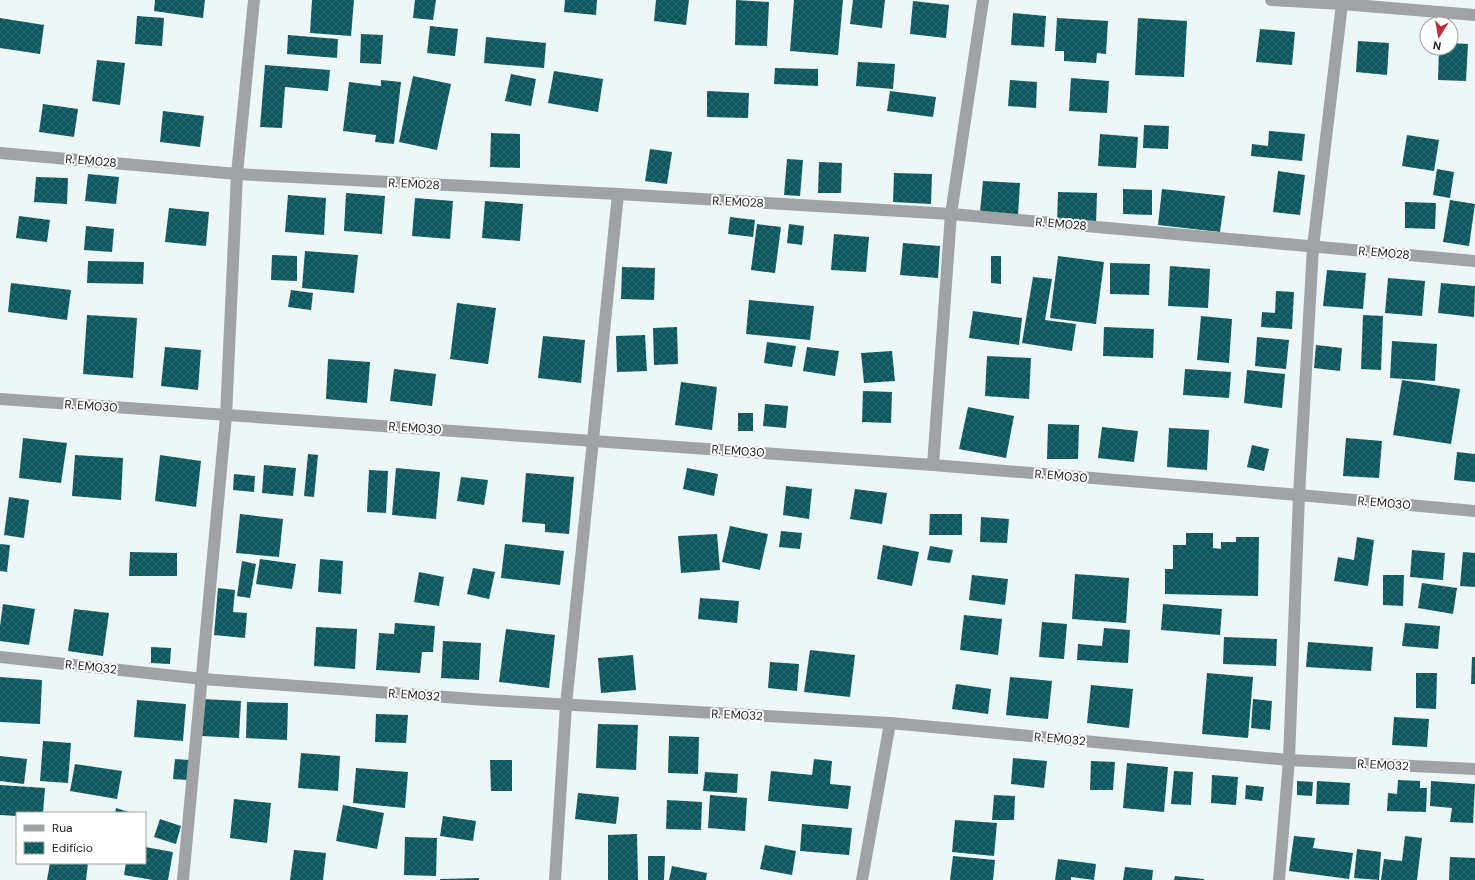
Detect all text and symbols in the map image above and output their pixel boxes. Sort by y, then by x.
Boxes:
north arrow [1419,16,1459,56]
text: N [1432,38,1442,53]
street label: R. EM028 [65,151,117,171]
street label: R. EM028 [388,175,440,193]
street label: R. EM028 [712,193,764,211]
street label: R. EM028 [1035,214,1087,234]
street label: R. EM028 [1358,243,1410,263]
street label: R. EM030 [64,396,118,416]
street label: R. EM030 [388,418,442,438]
street label: R. EM030 [711,441,765,461]
street label: R. EM030 [1034,466,1088,486]
street label: R. EM030 [1357,493,1411,513]
street label: R. EM032 [64,656,118,678]
street label: R. EM032 [388,685,440,705]
street label: R. EM032 [711,706,763,724]
street label: R. EM032 [1034,729,1087,749]
street label: R. EM032 [1357,756,1409,774]
legend [16,812,146,864]
text: Rua [52,820,73,836]
text: Edifício [52,840,93,856]

